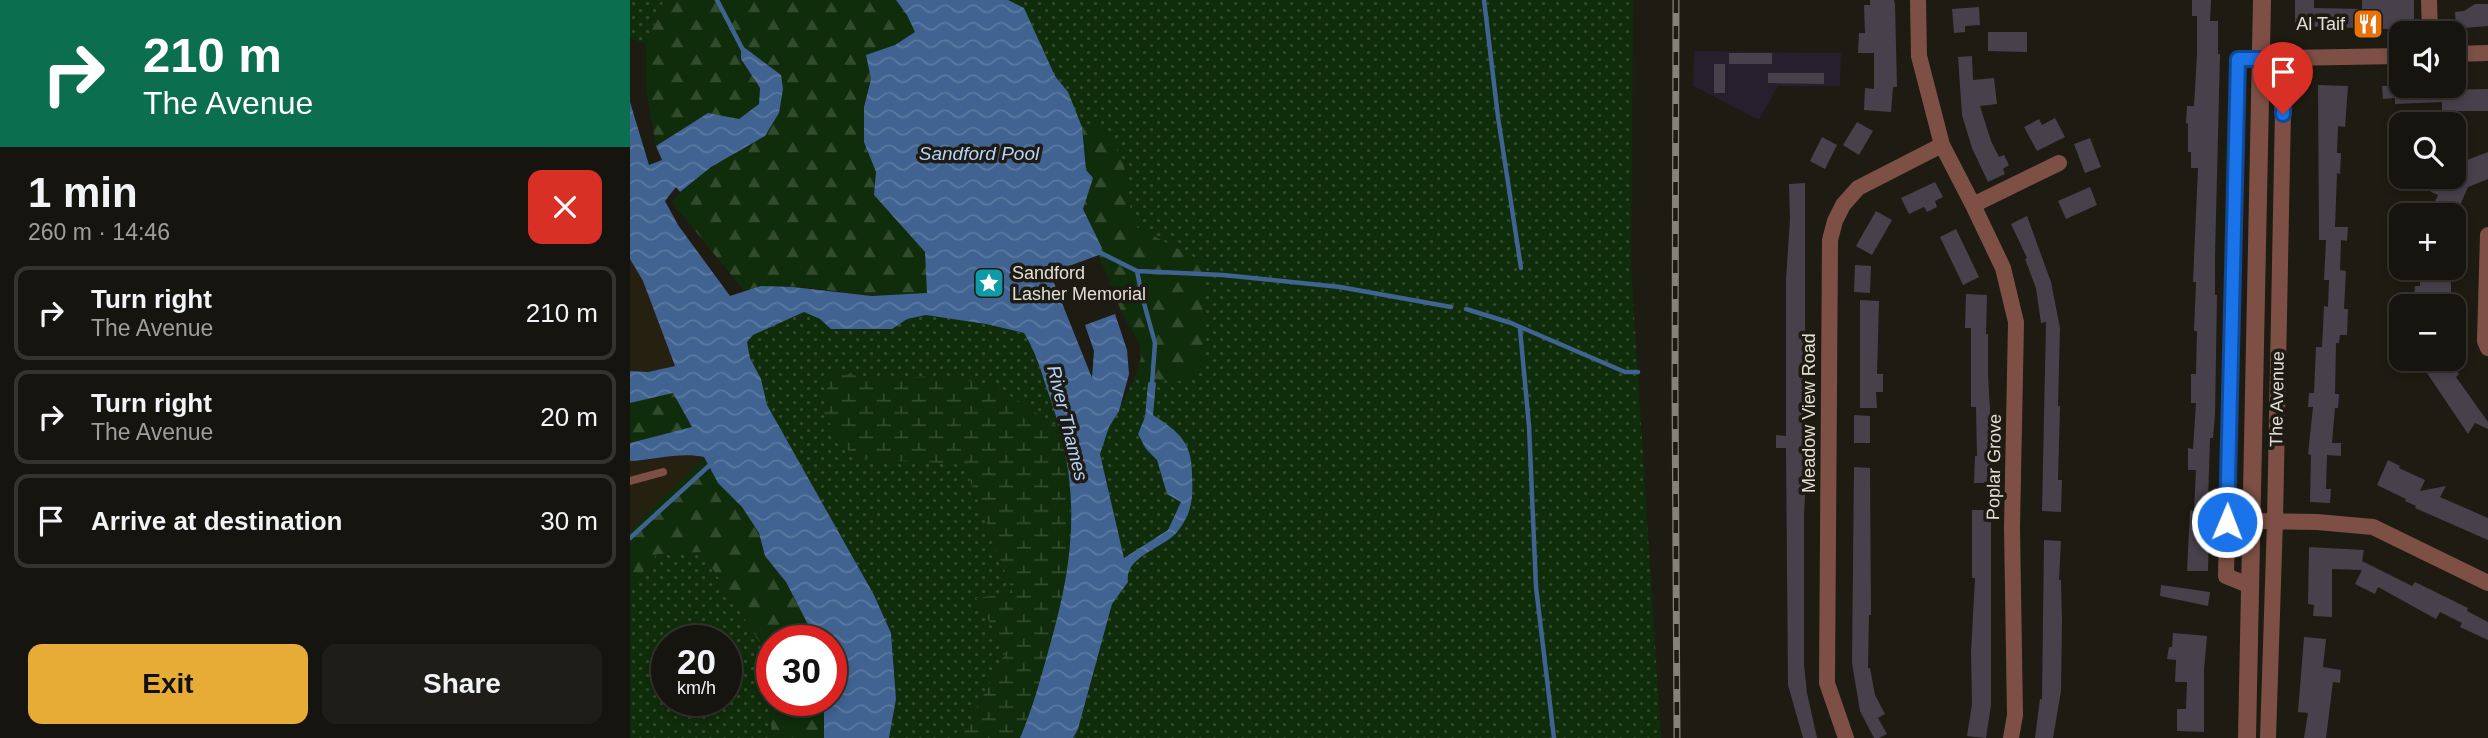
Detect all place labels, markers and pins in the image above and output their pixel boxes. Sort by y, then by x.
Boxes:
restaurant icon: Al Taif [2351,7,2385,41]
place label: Al Taif [2296,14,2346,34]
pin [2253,42,2313,114]
place label: Sandford Lasher Memorial [1012,263,1146,304]
place icon: Sandford Lasher Memorial [972,266,1006,300]

